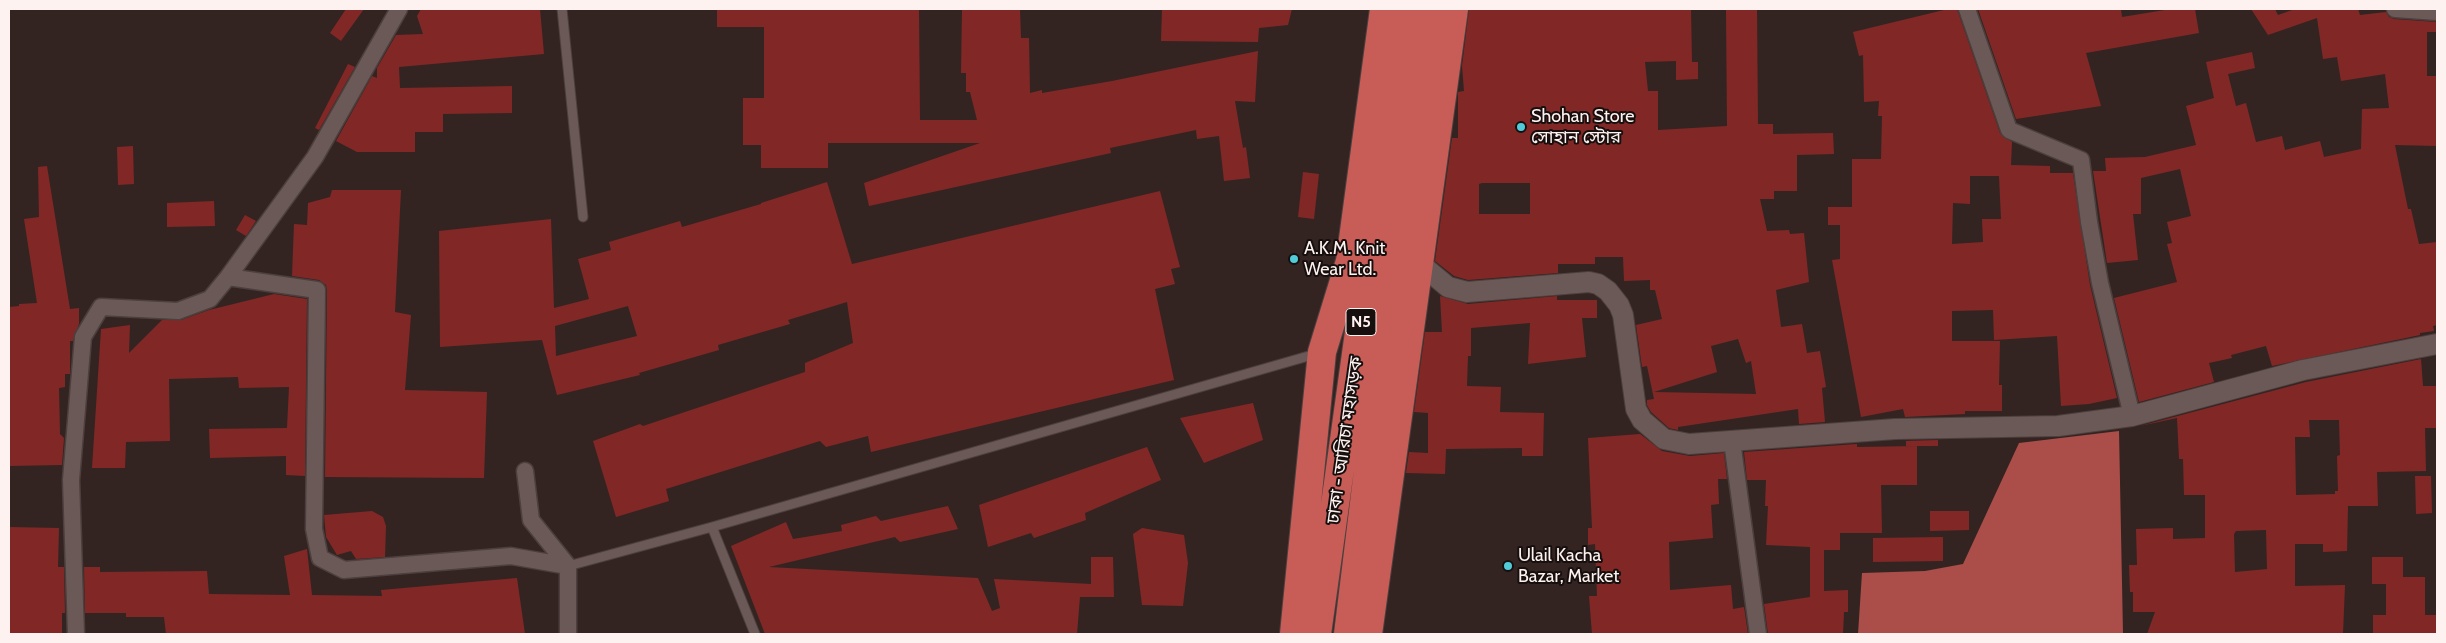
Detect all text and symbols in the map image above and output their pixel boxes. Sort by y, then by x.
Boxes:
place label: Shohan Store সোহান স্টোর [1531,106,1634,148]
marker: Shohan Store সোহান স্টোর [1515,121,1527,133]
place label: A.K.M. Knit Wear Ltd. [1304,238,1385,280]
marker: A.K.M. Knit Wear Ltd. [1288,253,1300,265]
road number: N5 [1346,308,1376,336]
street label: ঢাকা - আরিচা মহাসড়ক [1323,355,1367,525]
place label: Ulail Kacha Bazar, Market [1518,545,1619,588]
marker: Ulail Kacha Bazar, Market [1502,560,1514,572]

